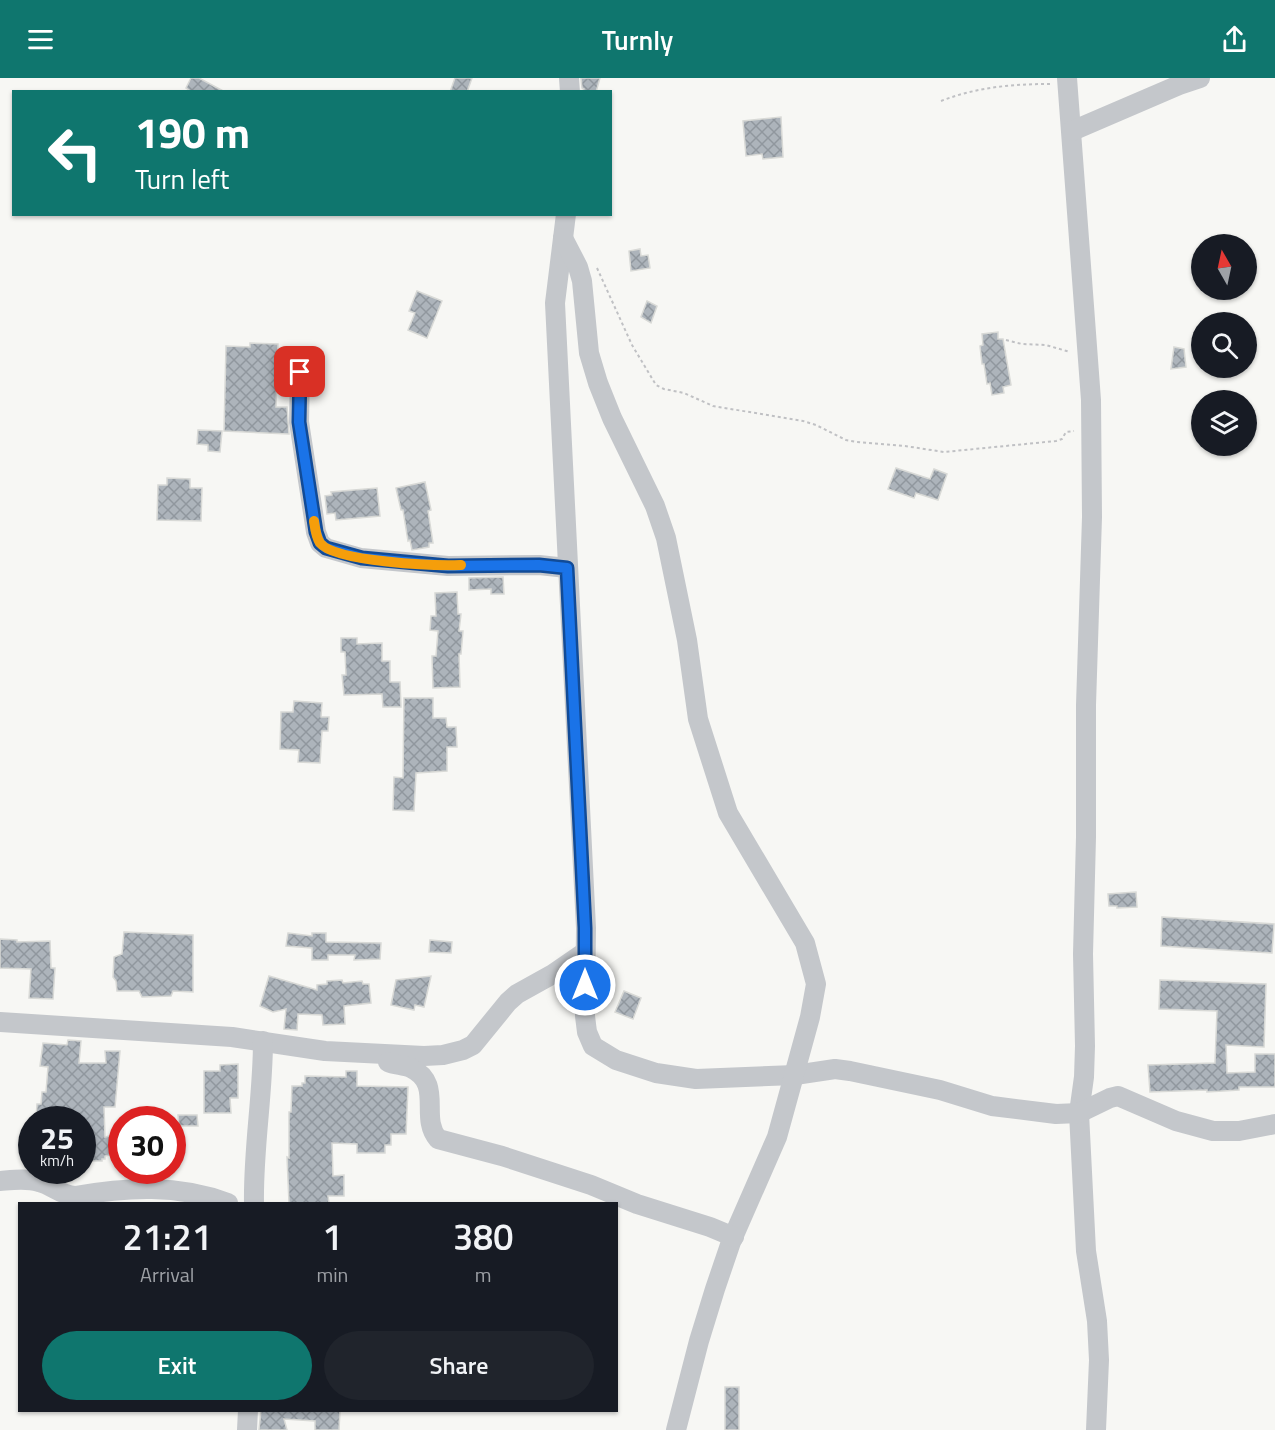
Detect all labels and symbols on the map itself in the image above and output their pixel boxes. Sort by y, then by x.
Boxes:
north arrow [1191,234,1257,300]
pin [274,346,325,397]
position arrow [553,953,617,1017]
speed limit sign: 30 [108,1106,186,1184]

